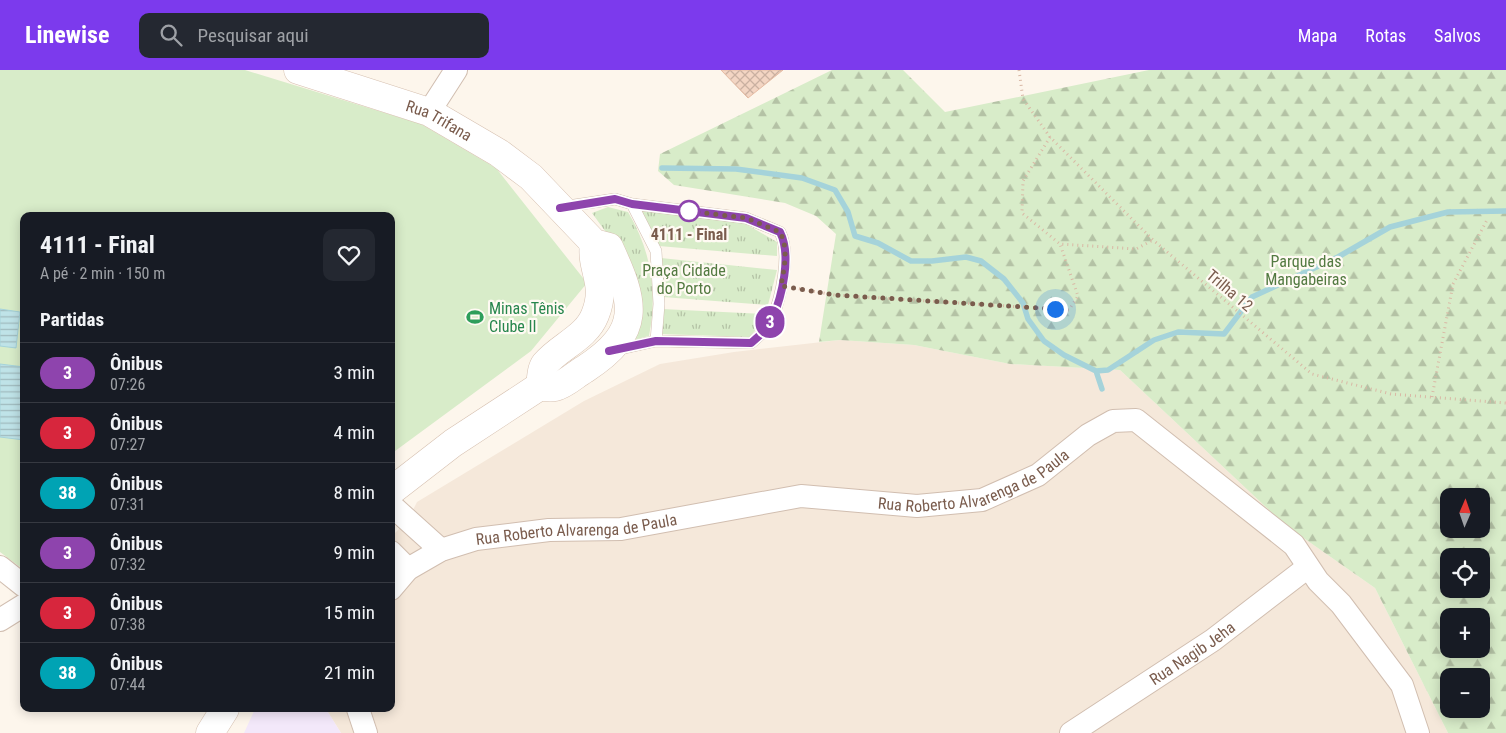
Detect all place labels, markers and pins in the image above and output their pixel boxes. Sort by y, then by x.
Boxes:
marker: 4111 - Final [678,200,700,222]
place label: 4111 - Final [651,225,727,244]
place label: Minas Tênis Clube II [489,299,565,336]
sports icon: Minas Tênis Clube II [465,307,485,327]

